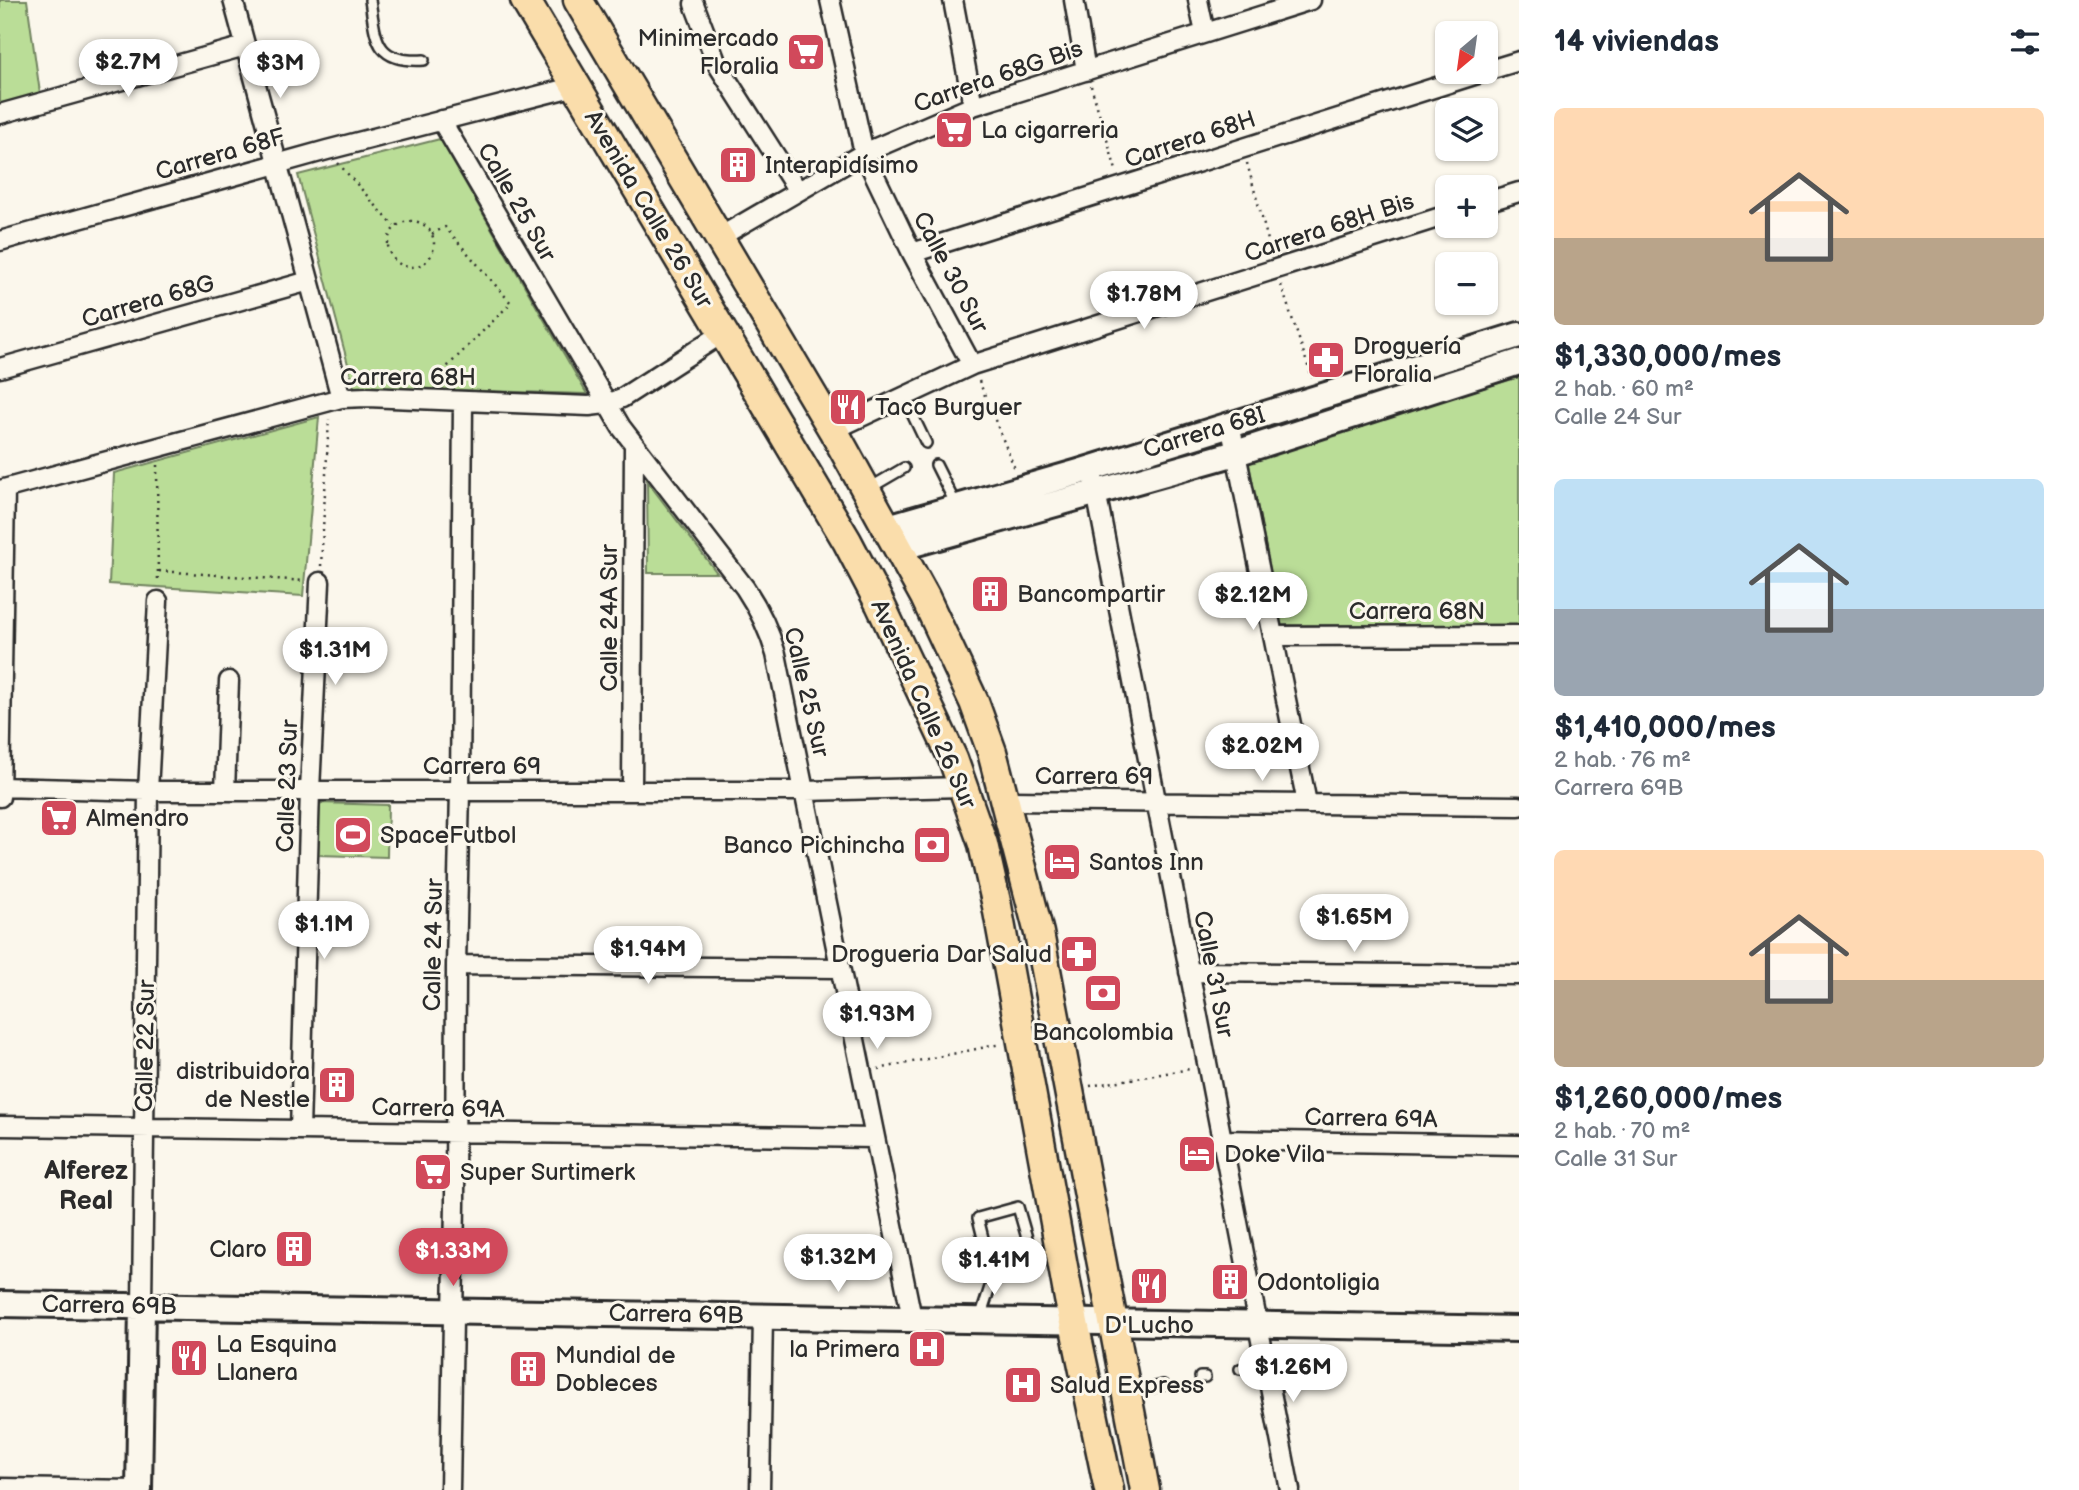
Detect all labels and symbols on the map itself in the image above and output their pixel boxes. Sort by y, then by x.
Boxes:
north arrow [1435,21,1498,84]
place label: Minimercado Floralia [638,24,779,81]
supermarket icon: Minimercado Floralia [785,31,827,73]
street label: Carrera 68G Bis [910,34,1087,119]
pin: $2.7M [79,40,177,99]
pin: $3M [246,41,314,100]
street label: Avenida Calle 26 Sur [578,105,719,314]
street label: Carrera 68H [1121,105,1259,174]
supermarket icon: La cigarreria [933,109,975,151]
place label: La cigarreria [981,116,1119,145]
street label: Carrera 68F [152,122,289,187]
street label: Calle 25 Sur [471,138,562,267]
building icon: Interapidísimo [717,144,759,186]
place label: Interapidísimo [765,151,919,180]
street label: Carrera 68H Bis [1241,186,1418,269]
street label: Calle 30 Sur [906,207,995,338]
street label: Carrera 68G [78,269,218,334]
pin: $1.78M [1087,272,1201,331]
place label: Droguería Floralia [1353,332,1462,389]
pharmacy icon: Droguería Floralia [1305,339,1347,381]
street label: Carrera 68H [340,363,476,392]
restaurant icon: Taco Burguer [827,386,869,428]
place label: Taco Burguer [875,393,1022,422]
street label: Carrera 68I [1140,400,1269,465]
street label: Calle 24A Sur [595,544,624,692]
pin: $2.12M [1196,572,1310,632]
building icon: Bancompartir [969,573,1011,615]
place label: Bancompartir [1017,580,1165,609]
street label: Avenida Calle 26 Sur [864,595,983,814]
street label: Carrera 68N [1349,597,1485,626]
street label: Calle 25 Sur [777,624,836,760]
pin: $1.31M [278,628,392,687]
street label: Calle 23 Sur [271,719,304,853]
pin: $2.02M [1205,724,1319,783]
street label: Carrera 69 [423,752,541,781]
street label: Carrera 69 [1035,762,1153,791]
supermarket icon: Almendro [38,797,80,839]
place label: Almendro [86,804,189,833]
sports icon: SpaceFutbol [332,814,374,856]
place label: SpaceFutbol [380,821,516,850]
bank icon: Banco Pichincha [911,824,953,866]
place label: Banco Pichincha [723,831,905,860]
hotel icon: Santos Inn [1041,841,1083,883]
place label: Santos Inn [1089,848,1204,877]
street label: Calle 24 Sur [418,878,449,1012]
pin: $1.65M [1297,894,1411,954]
pin: $1.1M [275,902,373,961]
street label: Calle 31 Sur [1187,908,1240,1040]
pin: $1.94M [591,926,705,986]
pharmacy icon: Drogueria Dar Salud [1058,933,1100,975]
place label: Drogueria Dar Salud [831,940,1052,969]
bank icon: Bancolombia [1082,972,1124,1014]
street label: Calle 22 Sur [130,979,161,1113]
pin: $1.93M [820,992,934,1051]
place label: Bancolombia [1032,1018,1174,1047]
place label: distribuidora de Nestle [176,1057,310,1114]
building icon: distribuidora de Nestle [316,1064,358,1106]
street label: Carrera 69A [371,1093,505,1124]
street label: Carrera 69A [1304,1103,1438,1134]
hotel icon: Doke Vila [1176,1133,1218,1175]
place label: Doke Vila [1224,1140,1325,1169]
supermarket icon: Super Surtimerk [412,1151,454,1193]
district label: Alferez Real [43,1156,128,1217]
place label: Super Surtimerk [460,1158,635,1187]
building icon: Claro [273,1228,315,1270]
pin: $1.33M [396,1228,510,1288]
pin: $1.32M [781,1234,895,1294]
place label: Claro [209,1235,267,1264]
pin: $1.41M [937,1238,1051,1297]
building icon: Odontoligia [1209,1261,1251,1303]
restaurant icon: D'Lucho [1128,1265,1170,1307]
place label: Odontoligia [1257,1268,1380,1297]
street label: Carrera 69B [41,1290,177,1321]
street label: Carrera 69B [608,1299,744,1330]
place label: D'Lucho [1104,1311,1194,1340]
hospital icon: la Primera [906,1328,948,1370]
place label: La Esquina Llanera [216,1330,337,1387]
place label: la Primera [790,1335,900,1364]
restaurant icon: La Esquina Llanera [168,1337,210,1379]
place label: Mundial de Dobleces [555,1341,675,1398]
pin: $1.26M [1236,1344,1350,1404]
building icon: Mundial de Dobleces [507,1348,549,1390]
hospital icon: Salud Express [1002,1364,1044,1406]
place label: Salud Express [1050,1371,1204,1400]

